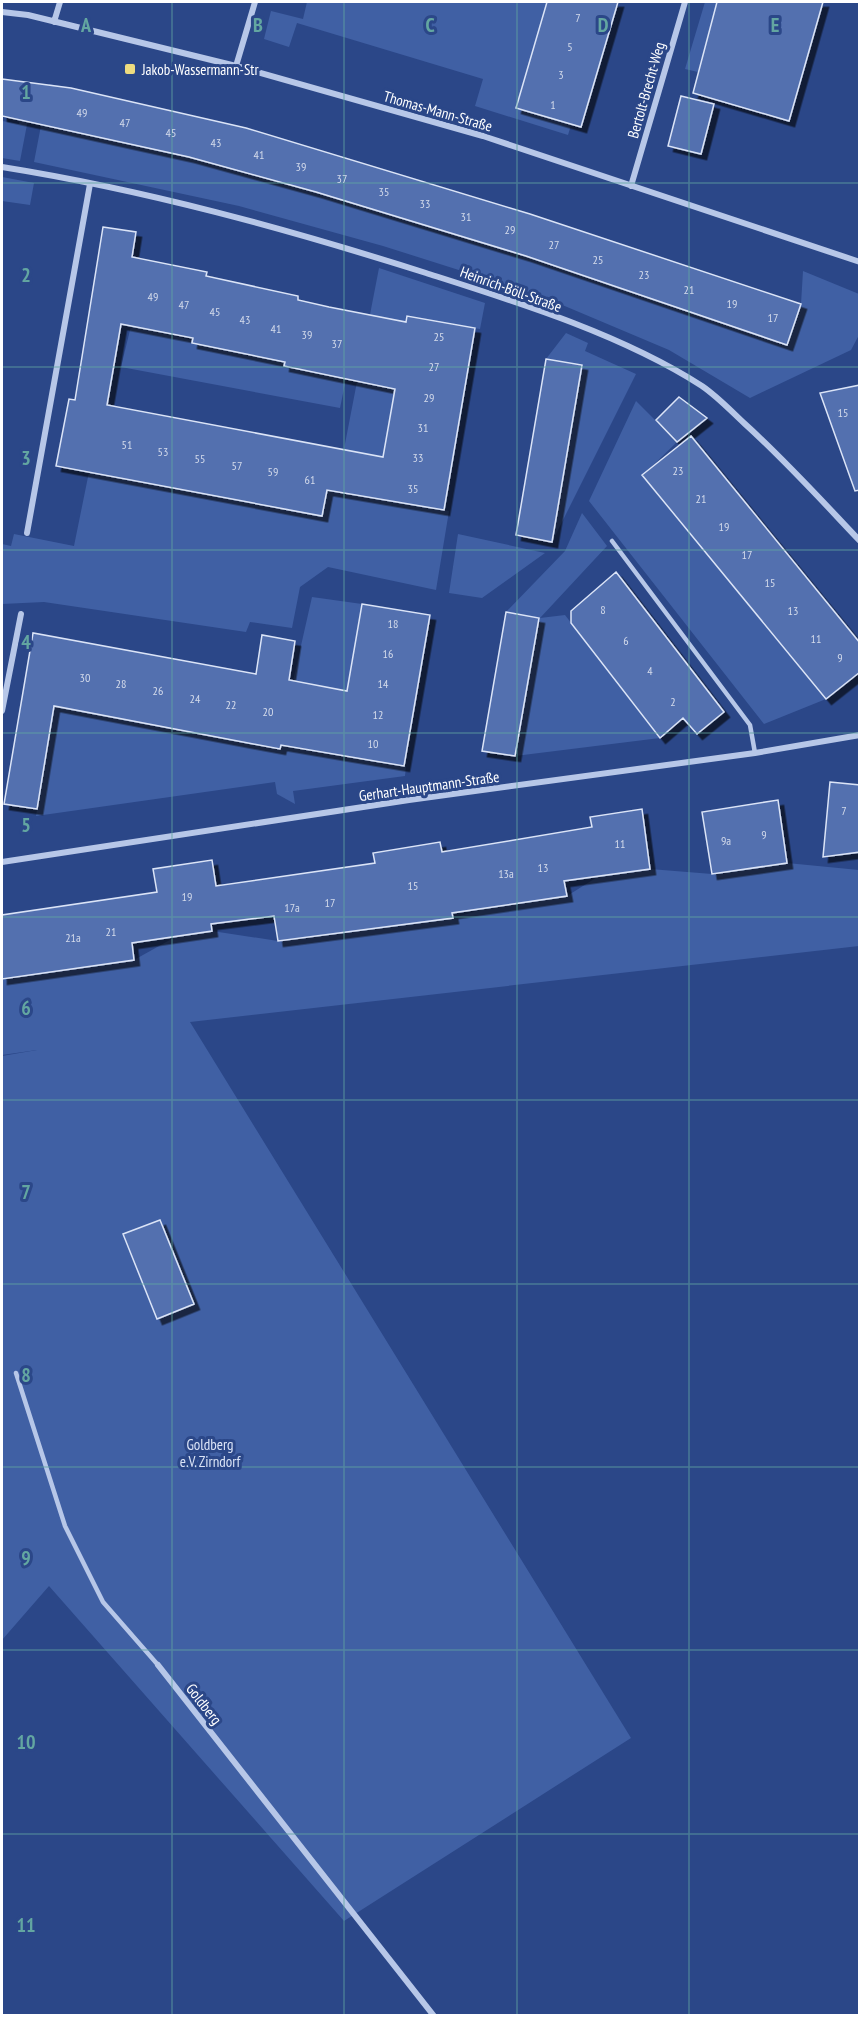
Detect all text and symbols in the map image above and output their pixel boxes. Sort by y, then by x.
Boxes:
house number: 7 [575,10,581,25]
text: A [80,12,92,38]
text: B [253,12,263,38]
text: C [425,12,435,38]
text: D [598,12,609,38]
text: E [771,12,779,38]
house number: 5 [567,39,573,54]
street label: Bertolt-Brecht-Weg [623,40,669,140]
place label: Jakob-Wassermann-Str [141,60,259,79]
marker: Jakob-Wassermann-Str [123,62,137,76]
house number: 3 [558,67,564,82]
text: 1 [21,79,31,105]
street label: Thomas-Mann-Straße [381,86,495,136]
house number: 1 [550,97,556,112]
house number: 49 [77,105,87,120]
house number: 47 [120,115,130,130]
house number: 45 [166,125,176,140]
house number: 43 [211,135,221,150]
house number: 41 [254,147,264,162]
house number: 39 [296,159,306,174]
house number: 37 [337,171,347,186]
house number: 35 [379,184,389,199]
house number: 33 [420,196,430,211]
house number: 31 [461,209,471,224]
house number: 29 [505,222,515,237]
house number: 27 [549,237,559,252]
house number: 25 [593,252,603,267]
text: 2 [21,262,31,288]
street label: Heinrich-Böll-Straße [458,262,564,316]
house number: 23 [639,267,649,282]
house number: 21 [684,282,694,297]
house number: 49 [148,289,158,304]
house number: 19 [727,296,737,311]
house number: 47 [179,297,189,312]
house number: 45 [210,304,220,319]
house number: 17 [768,310,778,325]
house number: 43 [240,312,250,327]
house number: 41 [271,321,281,336]
house number: 39 [302,327,312,342]
house number: 25 [434,329,444,344]
house number: 37 [332,336,342,351]
house number: 27 [429,359,439,374]
house number: 29 [424,390,434,405]
house number: 15 [838,405,848,420]
house number: 31 [418,420,428,435]
house number: 51 [122,437,132,452]
house number: 53 [158,444,168,459]
text: 3 [21,445,31,471]
house number: 33 [413,450,423,465]
house number: 55 [195,451,205,466]
house number: 57 [232,458,242,473]
house number: 23 [673,463,683,478]
house number: 59 [268,464,278,479]
house number: 61 [305,472,315,487]
house number: 35 [408,481,418,496]
house number: 21 [696,491,706,506]
house number: 19 [719,519,729,534]
house number: 17 [742,547,752,562]
house number: 15 [765,575,775,590]
house number: 8 [600,602,606,617]
house number: 13 [788,603,798,618]
house number: 18 [388,616,398,631]
text: 4 [21,629,31,655]
house number: 11 [811,631,821,646]
house number: 6 [623,633,629,648]
house number: 16 [383,646,393,661]
house number: 9 [837,650,843,665]
house number: 4 [647,663,653,678]
house number: 30 [80,670,90,685]
house number: 28 [116,676,126,691]
house number: 14 [378,676,389,691]
house number: 26 [153,683,163,698]
house number: 24 [190,691,201,706]
house number: 2 [670,694,676,709]
house number: 22 [226,697,236,712]
house number: 20 [263,704,273,719]
house number: 12 [373,707,383,722]
house number: 10 [368,736,378,751]
street label: Gerhart-Hauptmann-Straße [358,767,500,805]
house number: 7 [841,803,847,818]
text: 5 [21,812,31,838]
house number: 9 [761,827,767,842]
house number: 9a [721,833,731,848]
house number: 11 [615,836,625,851]
house number: 13 [538,860,548,875]
house number: 13a [498,866,514,881]
house number: 15 [408,878,418,893]
house number: 19 [182,889,192,904]
house number: 17 [325,895,335,910]
house number: 17a [284,900,300,915]
house number: 21 [106,924,116,939]
house number: 21a [65,930,81,945]
text: 6 [21,995,31,1021]
text: 7 [21,1179,31,1205]
text: 8 [21,1362,31,1388]
park label: Goldberg e.V. Zirndorf [180,1435,241,1471]
text: 9 [21,1545,31,1571]
street label: Goldberg [182,1680,226,1728]
text: 10 [16,1729,36,1755]
text: 11 [16,1912,36,1938]

